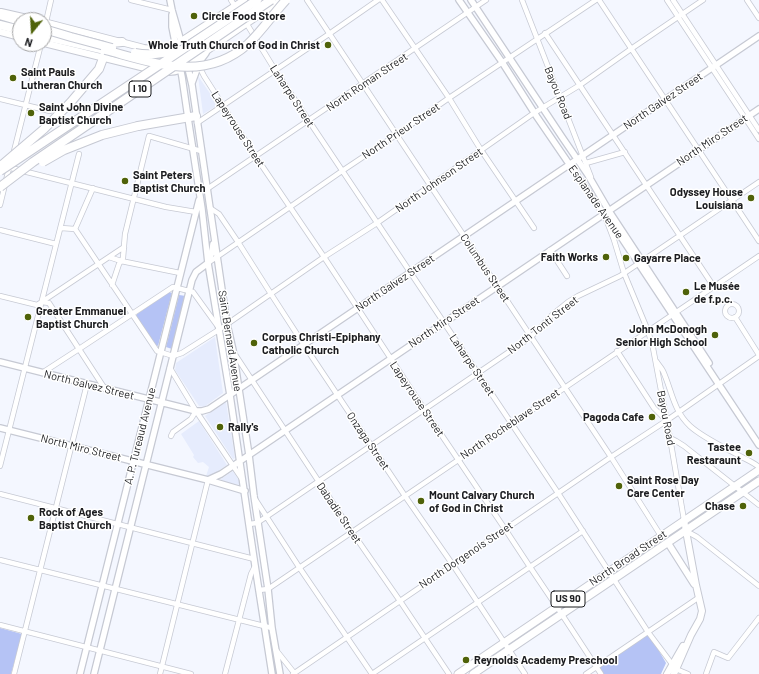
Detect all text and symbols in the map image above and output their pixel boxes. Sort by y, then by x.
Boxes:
place label: Circle Food Store [202,9,285,23]
marker: Circle Food Store [189,11,199,21]
north arrow [12,12,52,52]
text: N [23,36,34,50]
place label: Whole Truth Church of God in Christ [148,38,320,52]
marker: Whole Truth Church of God in Christ [323,40,333,50]
street label: North Roman Street [324,50,410,114]
street label: Laharpe Street [267,62,317,130]
place label: Saint Pauls Lutheran Church [21,65,102,91]
street label: Bayou Road [541,65,575,121]
street label: North Galvez Street [621,70,705,132]
marker: Saint Pauls Lutheran Church [8,73,18,83]
road number: I 10 [129,81,151,97]
street label: Lapeyrouse Street [209,89,267,169]
place label: Saint John Divine Baptist Church [39,100,123,126]
street label: North Prieur Street [360,100,442,162]
marker: Saint John Divine Baptist Church [26,108,36,118]
street label: North Miro Street [674,111,750,169]
street label: North Johnson Street [393,145,485,215]
street label: Esplanade Avenue [566,163,626,241]
place label: Saint Peters Baptist Church [133,168,205,194]
marker: Saint Peters Baptist Church [120,176,130,186]
place label: Odyssey House Louisiana [670,185,743,211]
marker: Odyssey House Louisiana [746,193,756,203]
street label: Columbus Street [457,231,513,305]
place label: Faith Works [541,250,598,264]
place label: Gayarre Place [634,251,701,265]
street label: North Galvez Street [353,252,437,314]
marker: Faith Works [601,252,611,262]
marker: Gayarre Place [621,253,631,263]
place label: Le Musée de f.p.c. [694,279,740,305]
marker: Le Musée de f.p.c. [681,287,691,297]
street label: Saint Bernard Avenue [215,289,245,393]
street label: North Miro Street [406,293,482,351]
street label: North Tonti Street [505,293,581,357]
place label: Greater Emmanuel Baptist Church [36,304,126,330]
marker: Greater Emmanuel Baptist Church [23,312,33,322]
place label: John McDonogh Senior High School [616,322,707,348]
place label: Corpus Christi-Epiphany Catholic Church [262,330,381,356]
marker: John McDonogh Senior High School [710,330,720,340]
street label: Laharpe Street [447,332,497,398]
marker: Corpus Christi-Epiphany Catholic Church [249,338,259,348]
street label: Lapeyrouse Street [387,359,447,439]
street label: North Galvez Street [42,367,136,403]
street label: A. P. Tureaud Avenue [122,386,158,486]
street label: North Rocheblave Street [458,386,562,462]
street label: Bayou Road [654,389,678,447]
street label: Onzaga Street [344,410,392,472]
place label: Pagoda Cafe [583,410,644,424]
marker: Pagoda Cafe [647,412,657,422]
place label: Rally's [228,420,259,434]
marker: Rally's [215,422,225,432]
street label: North Miro Street [39,432,123,464]
place label: Tastee Restaraunt [687,440,741,466]
marker: Tastee Restaraunt [744,448,754,458]
place label: Saint Rose Day Care Center [627,473,699,499]
street label: Dabadie Street [314,480,364,546]
marker: Saint Rose Day Care Center [614,481,624,491]
place label: Mount Calvary Church of God in Christ [429,488,535,514]
marker: Mount Calvary Church of God in Christ [416,496,426,506]
place label: Chase [705,499,735,513]
marker: Chase [738,501,748,511]
place label: Rock of Ages Baptist Church [39,505,111,531]
marker: Rock of Ages Baptist Church [26,513,36,523]
street label: North Dorgenois Street [417,519,515,591]
street label: North Broad Street [587,527,669,589]
road number: US 90 [551,591,585,607]
place label: Reynolds Academy Preschool [474,653,617,667]
marker: Reynolds Academy Preschool [461,655,471,665]

